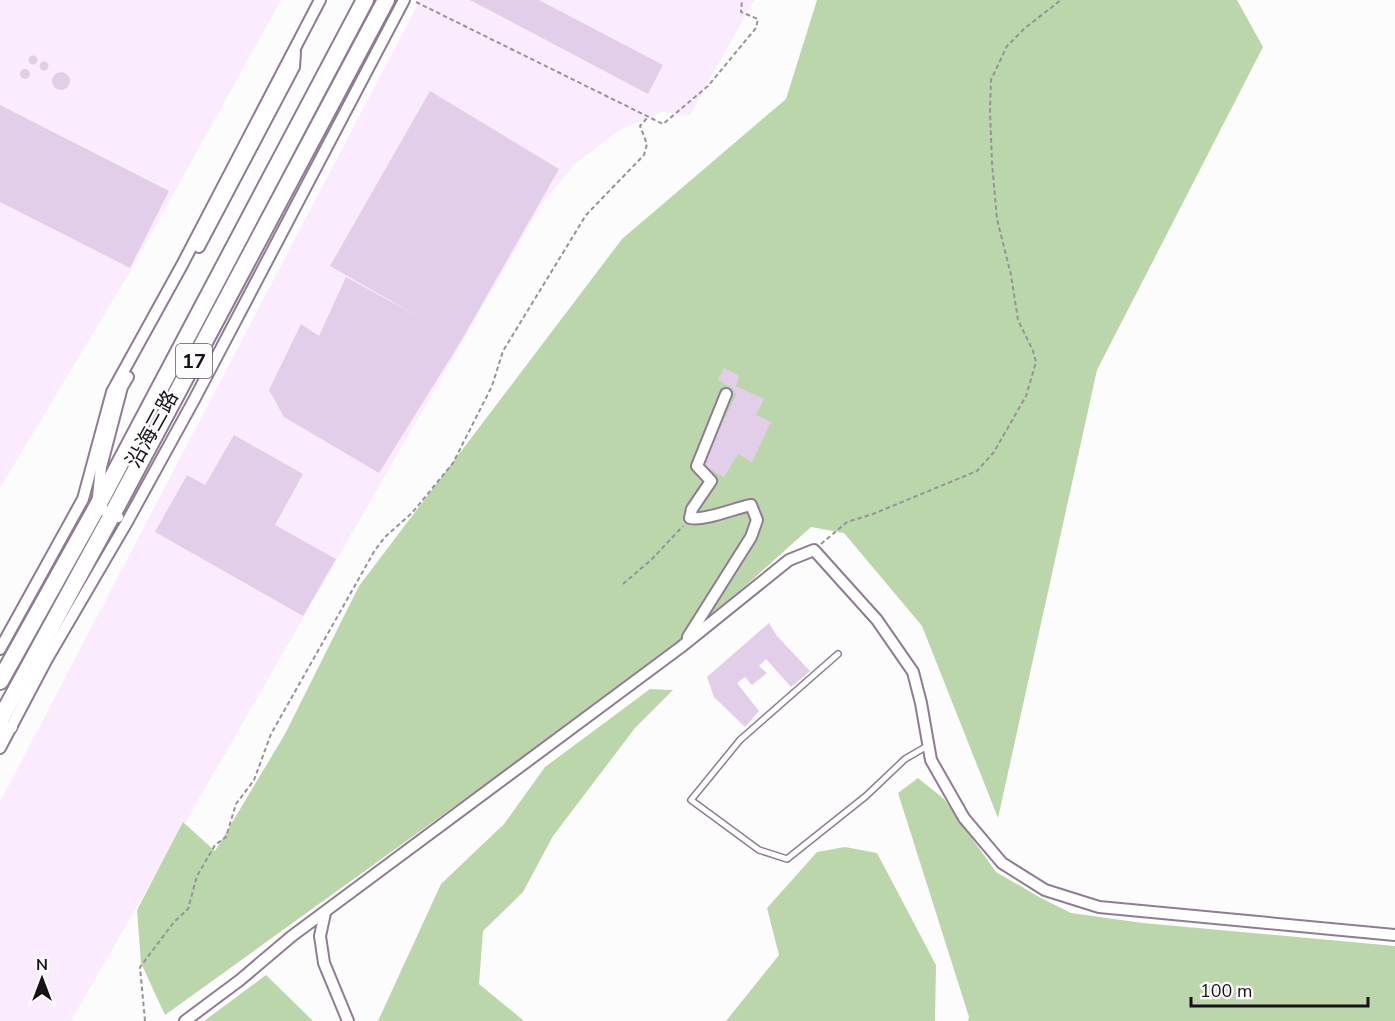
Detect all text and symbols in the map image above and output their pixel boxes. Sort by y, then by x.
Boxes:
road number: 17 [176,344,212,378]
street label: 沿海三路 [119,385,185,473]
north arrow [12,949,72,1009]
text: N [36,954,48,976]
scale bar [1191,970,1368,1008]
text: 100 m [1200,979,1252,1003]

